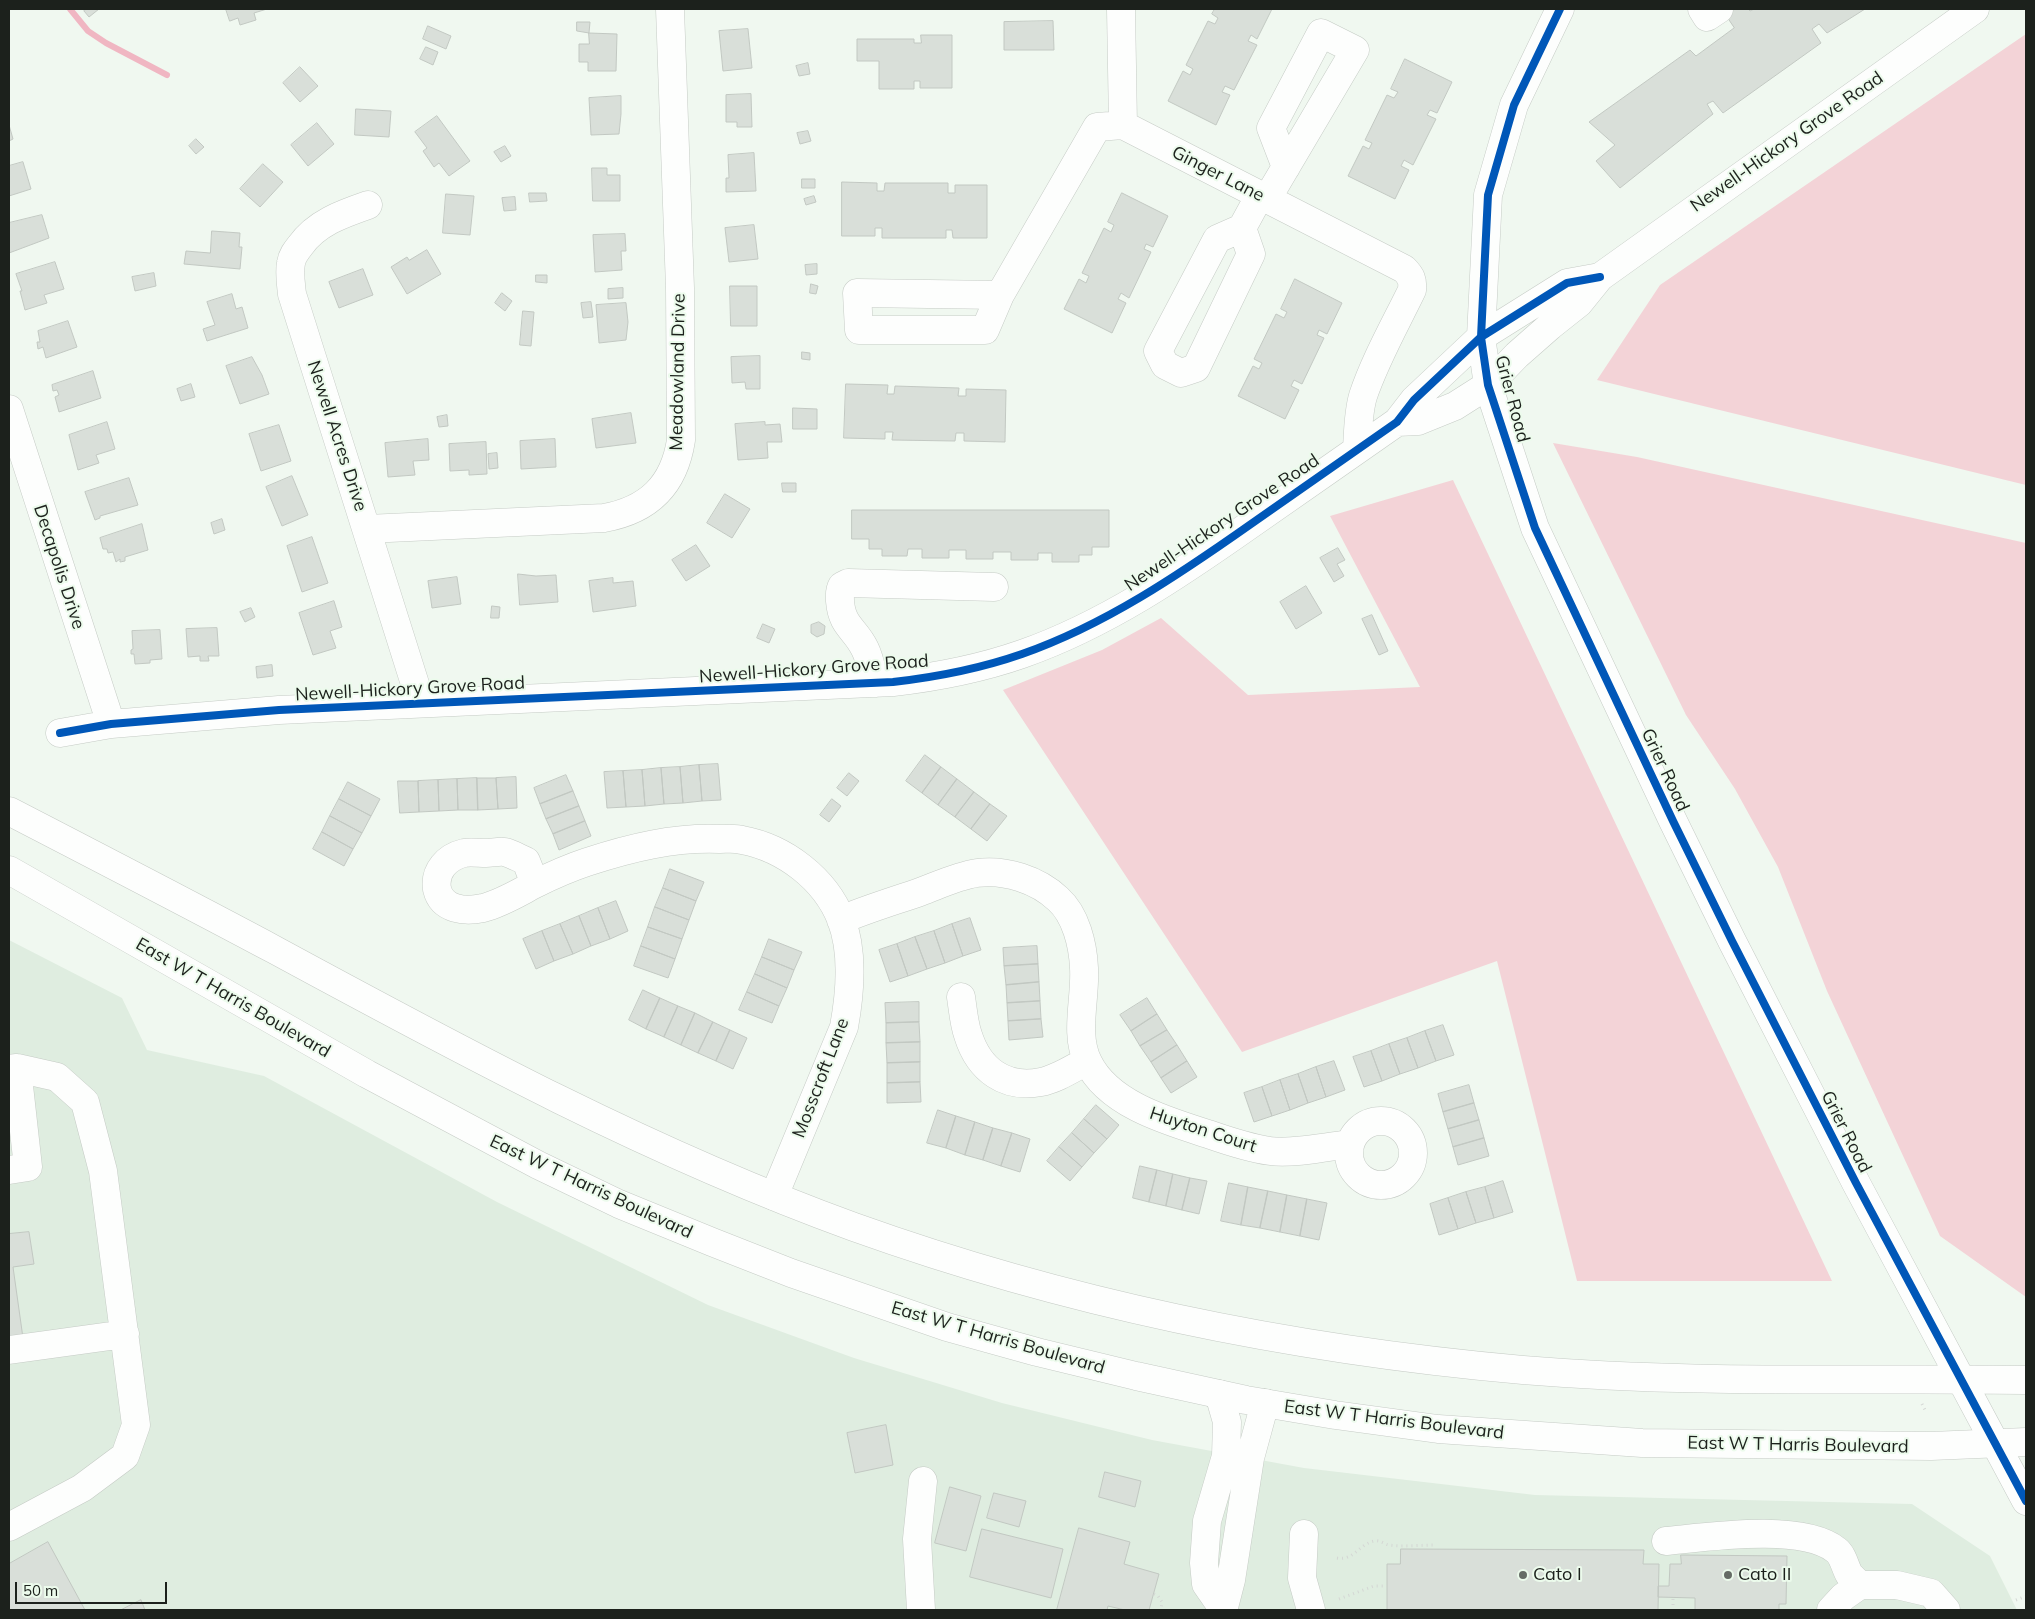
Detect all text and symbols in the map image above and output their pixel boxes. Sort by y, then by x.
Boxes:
street label: Newell-Hickory Grove Road [1687,67,1887,217]
street label: Ginger Lane [1168,141,1268,207]
street label: Meadowland Drive [666,293,690,451]
street label: Grier Road [1490,353,1534,445]
street label: Newell Acres Drive [302,358,372,514]
street label: Newell-Hickory Grove Road [1121,450,1323,596]
street label: Decapolis Drive [29,502,89,632]
street label: Newell-Hickory Grove Road [698,650,930,688]
street label: Newell-Hickory Grove Road [295,672,525,706]
street label: Grier Road [1636,725,1694,815]
street label: East W T Harris Boulevard [132,933,334,1063]
street label: Mosscroft Lane [788,1015,854,1141]
street label: Grier Road [1816,1087,1876,1177]
street label: Huyton Court [1147,1103,1259,1157]
street label: East W T Harris Boulevard [486,1130,696,1244]
street label: East W T Harris Boulevard [889,1297,1107,1379]
street label: East W T Harris Boulevard [1283,1396,1505,1444]
street label: East W T Harris Boulevard [1687,1432,1909,1458]
place label: Cato I [1533,1564,1582,1586]
place label: Cato II [1738,1564,1791,1586]
marker: Cato I [1517,1569,1529,1581]
marker: Cato II [1722,1569,1734,1581]
scale bar [18,1572,170,1604]
text: 50 m [23,1581,58,1600]

